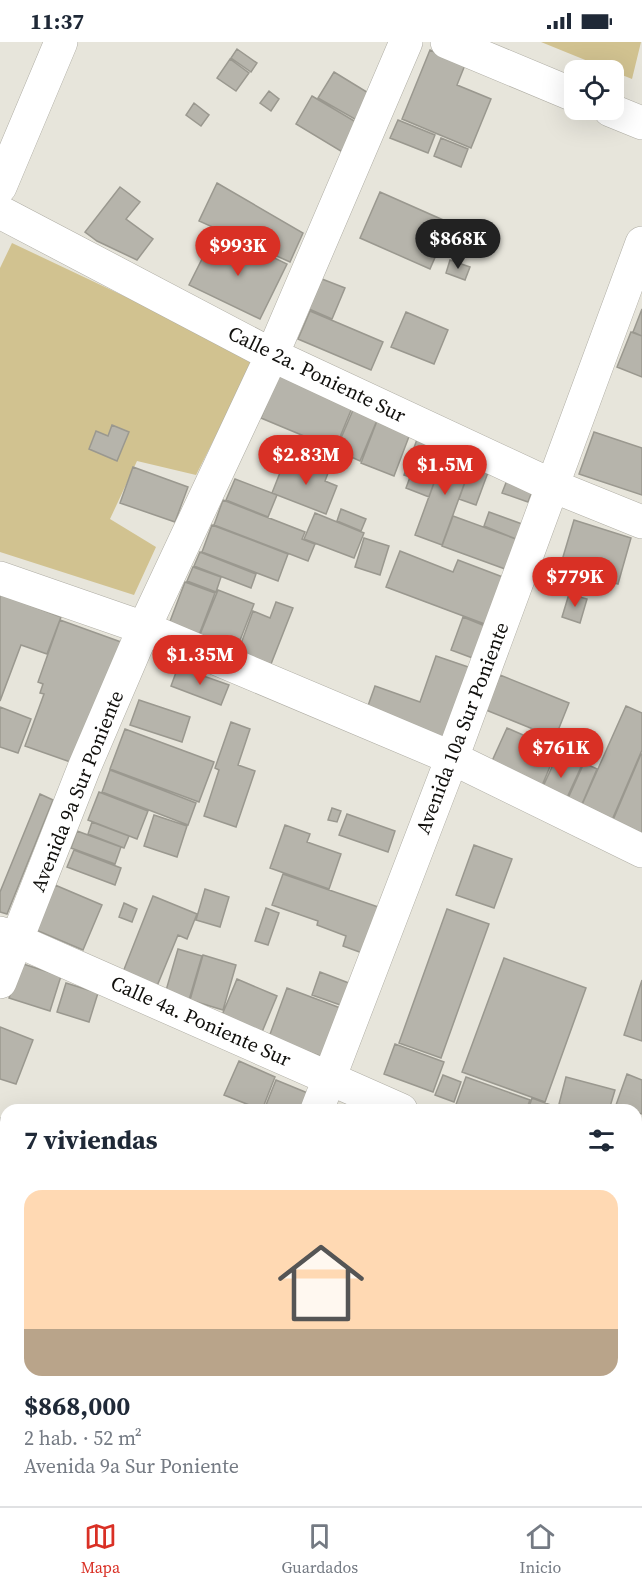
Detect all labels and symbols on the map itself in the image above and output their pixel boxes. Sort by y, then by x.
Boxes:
pin: $868K [416,219,500,270]
pin: $993K [196,226,280,277]
street label: Calle 2a. Poniente Sur [223,319,411,429]
pin: $2.83M [257,435,355,486]
pin: $1.5M [403,445,487,496]
pin: $779K [533,557,617,608]
street label: Avenida 10a Sur Poniente [409,618,515,838]
pin: $1.35M [151,635,249,686]
street label: Avenida 9a Sur Poniente [24,686,130,896]
pin: $761K [519,728,603,779]
street label: Calle 4a. Poniente Sur [106,969,296,1074]

